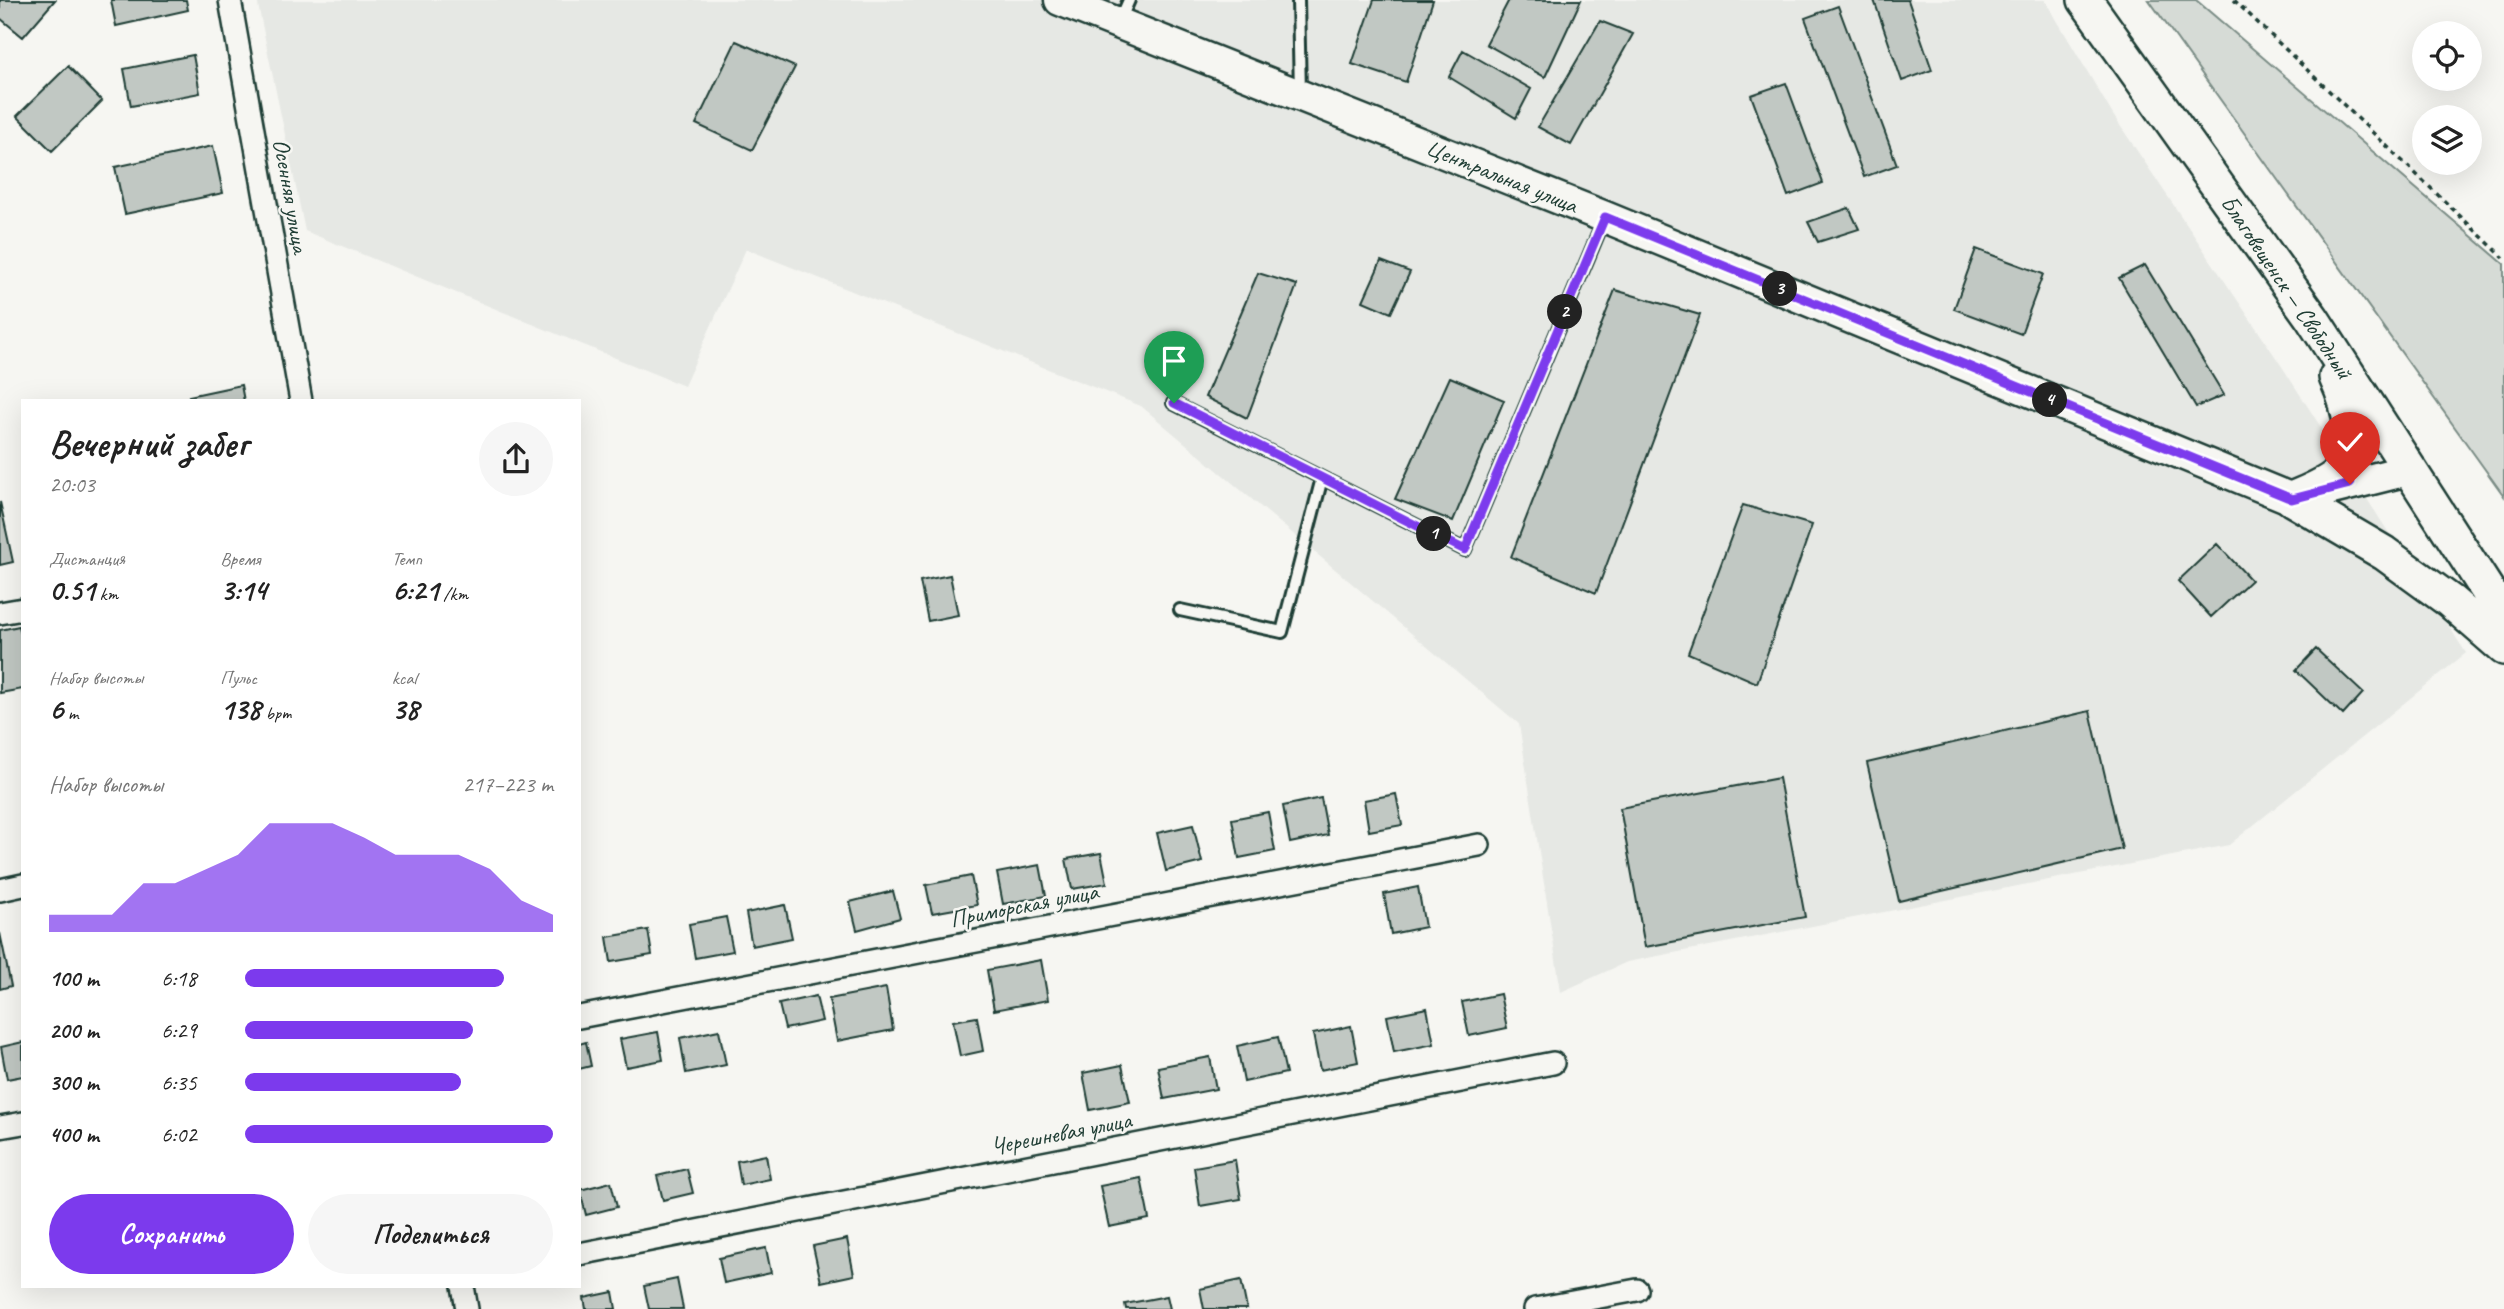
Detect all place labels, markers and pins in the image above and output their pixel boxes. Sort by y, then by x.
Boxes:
pin: 3 [1762,272,1798,306]
pin: 2 [1548,294,1582,330]
pin [1144,331,1204,403]
pin: 4 [2032,382,2068,418]
pin [2320,412,2380,484]
pin: 1 [1416,516,1452,552]

